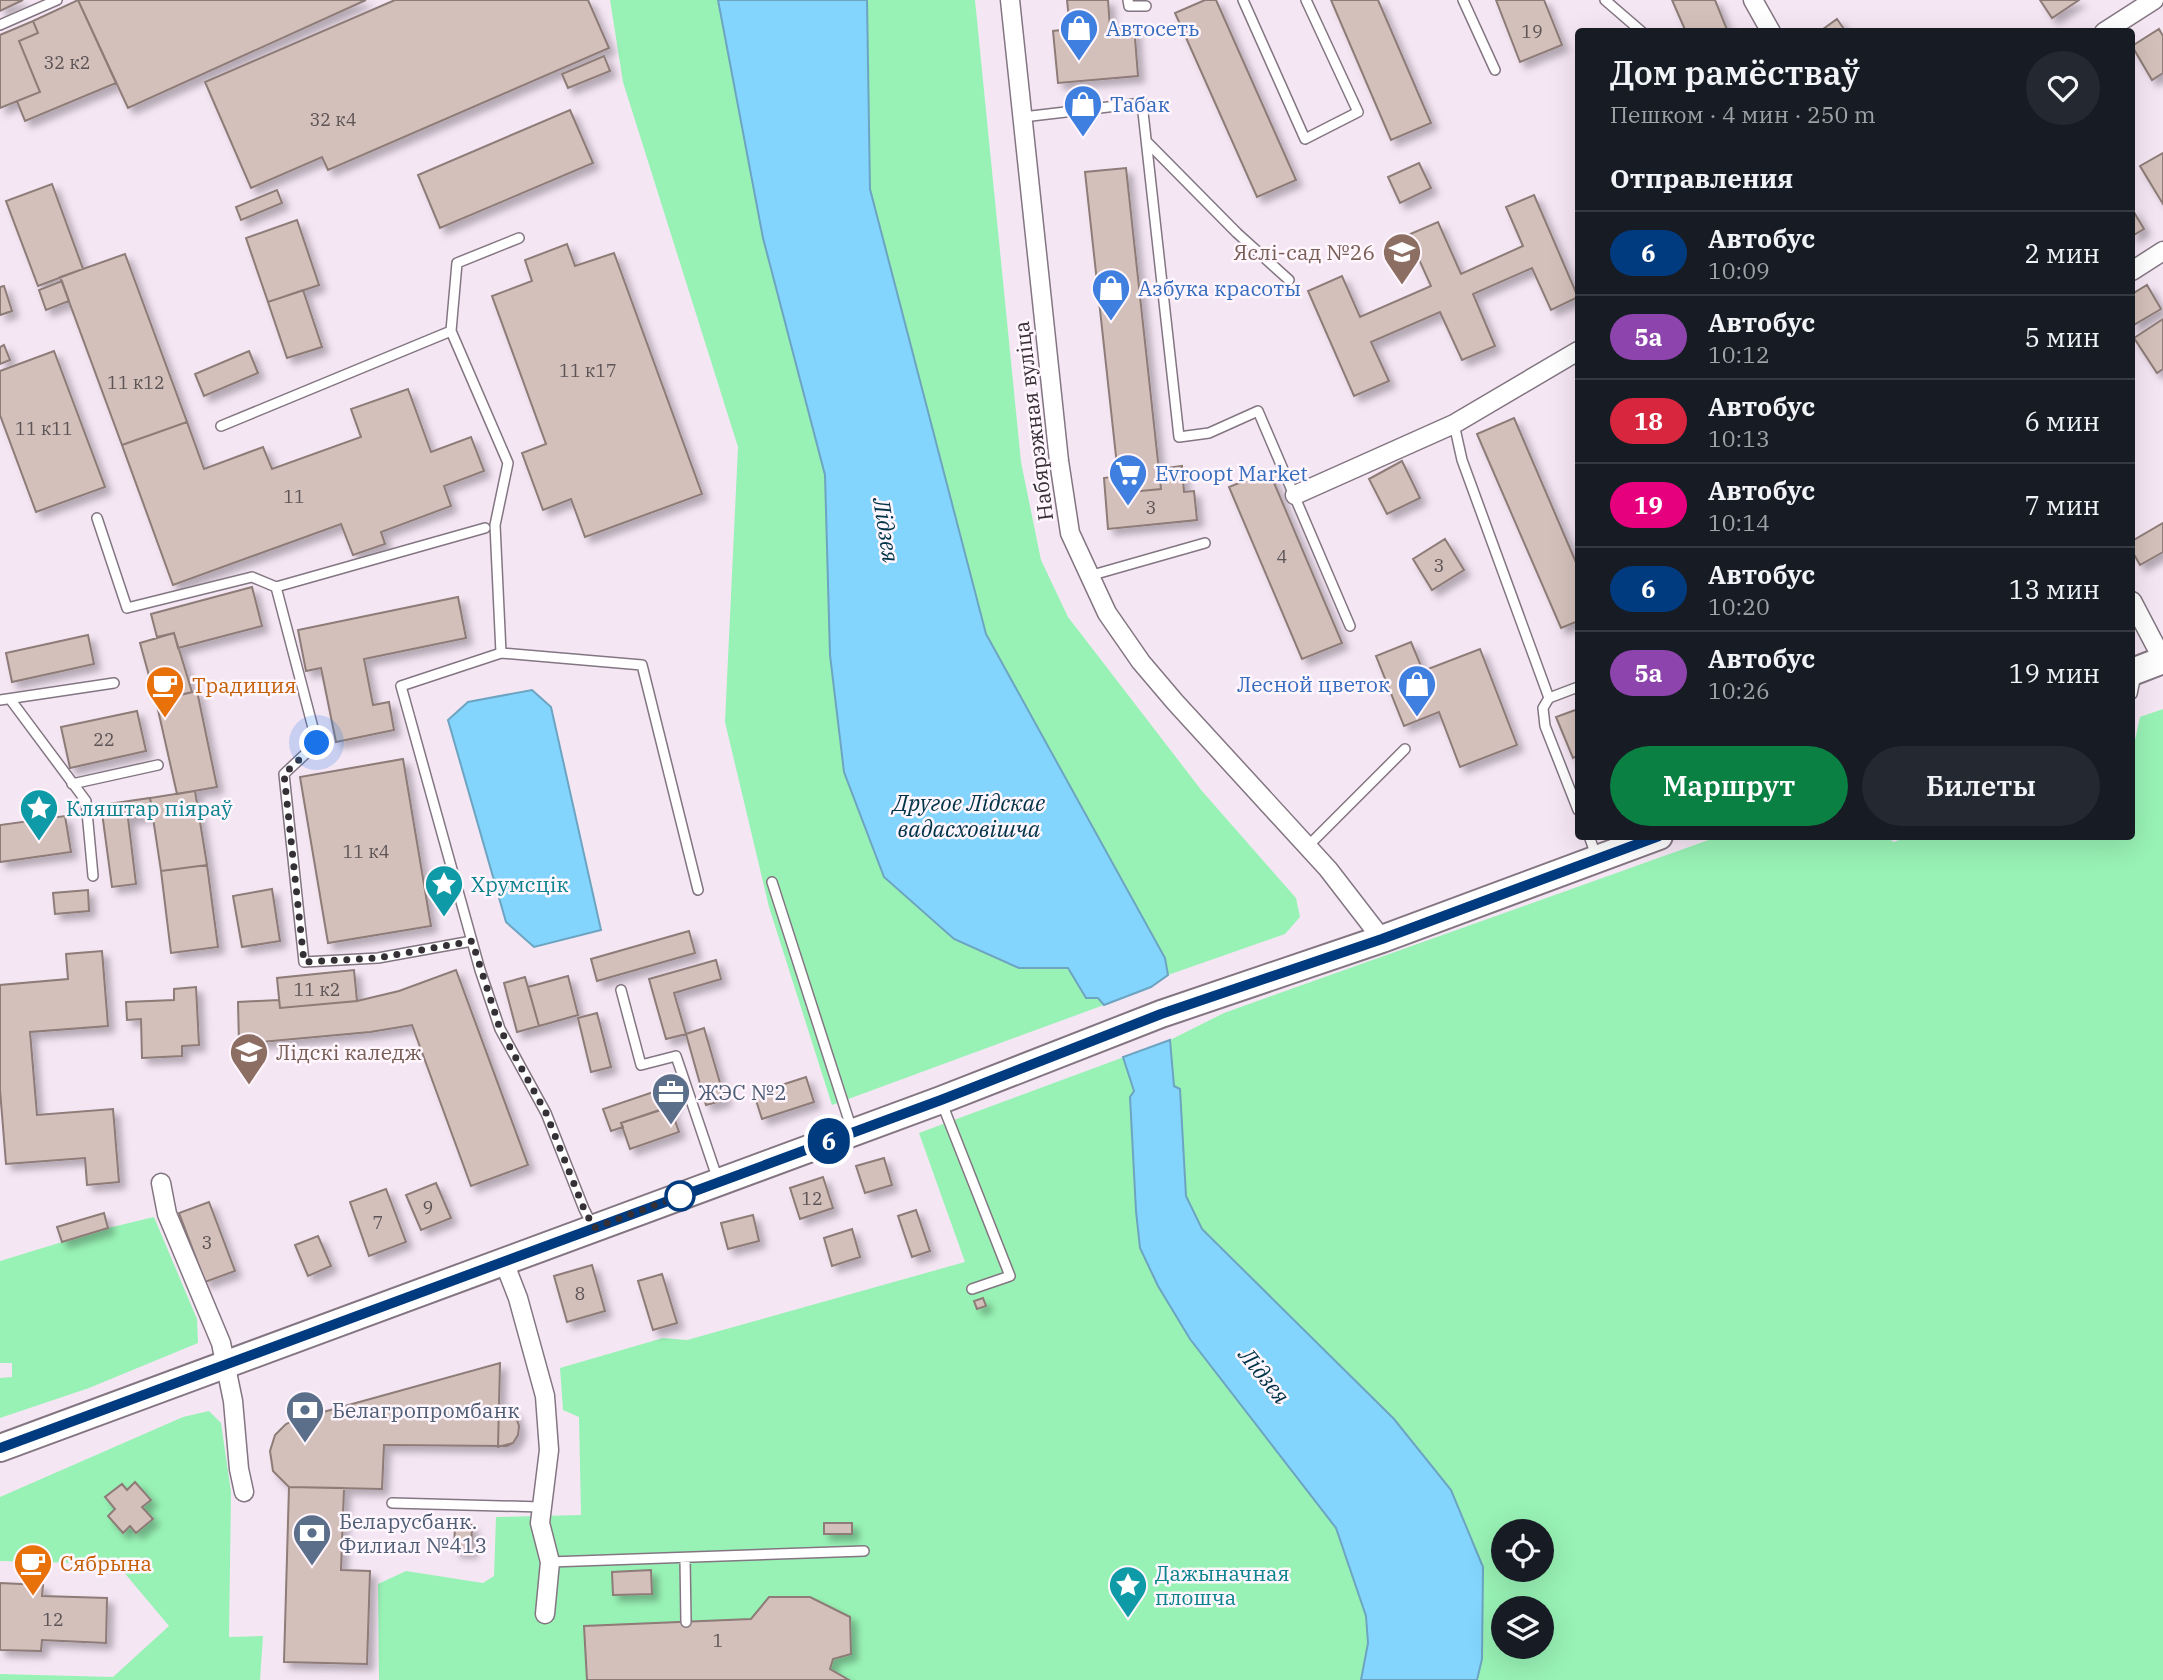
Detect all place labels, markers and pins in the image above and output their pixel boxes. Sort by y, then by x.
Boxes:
shop icon: Автосеть [1058,7,1100,62]
place label: Автосеть [1106,14,1199,42]
shop icon: Табак [1062,83,1104,138]
place label: Табак [1110,90,1170,118]
school or university icon: Яслі-сад №26 [1381,231,1423,286]
place label: Яслі-сад №26 [1233,238,1375,266]
shop icon: Азбука красоты [1090,267,1132,322]
place label: Азбука красоты [1138,274,1301,302]
supermarket icon: Evroopt Market [1107,452,1149,507]
place label: Evroopt Market [1155,459,1308,487]
shop icon: Лесной цветок [1396,663,1438,718]
cafe icon: Традиция [144,664,186,719]
place label: Лесной цветок [1237,670,1390,698]
place label: Традиция [192,671,297,699]
place icon: Кляштар піяраў [18,787,60,842]
place label: Кляштар піяраў [66,794,233,822]
place icon: Хрумсцік [423,863,465,918]
place label: Хрумсцік [471,870,568,898]
school or university icon: Лідскі каледж [228,1031,270,1086]
place label: Лідскі каледж [276,1038,422,1066]
office icon: ЖЭС №2 [650,1071,692,1126]
place label: ЖЭС №2 [698,1078,787,1106]
unlabelled marker [665,1181,695,1211]
bank icon: Белагропромбанк [284,1389,326,1444]
place label: Белагропромбанк [332,1396,520,1424]
place label: Беларусбанк. Филиал №413 [339,1507,487,1559]
bank icon: Беларусбанк. Филиал №413 [291,1512,333,1567]
cafe icon: Сябрына [12,1542,54,1597]
place label: Сябрына [60,1549,152,1577]
place label: Дажыначная плошча [1155,1559,1290,1611]
place icon: Дажыначная плошча [1107,1564,1149,1619]

